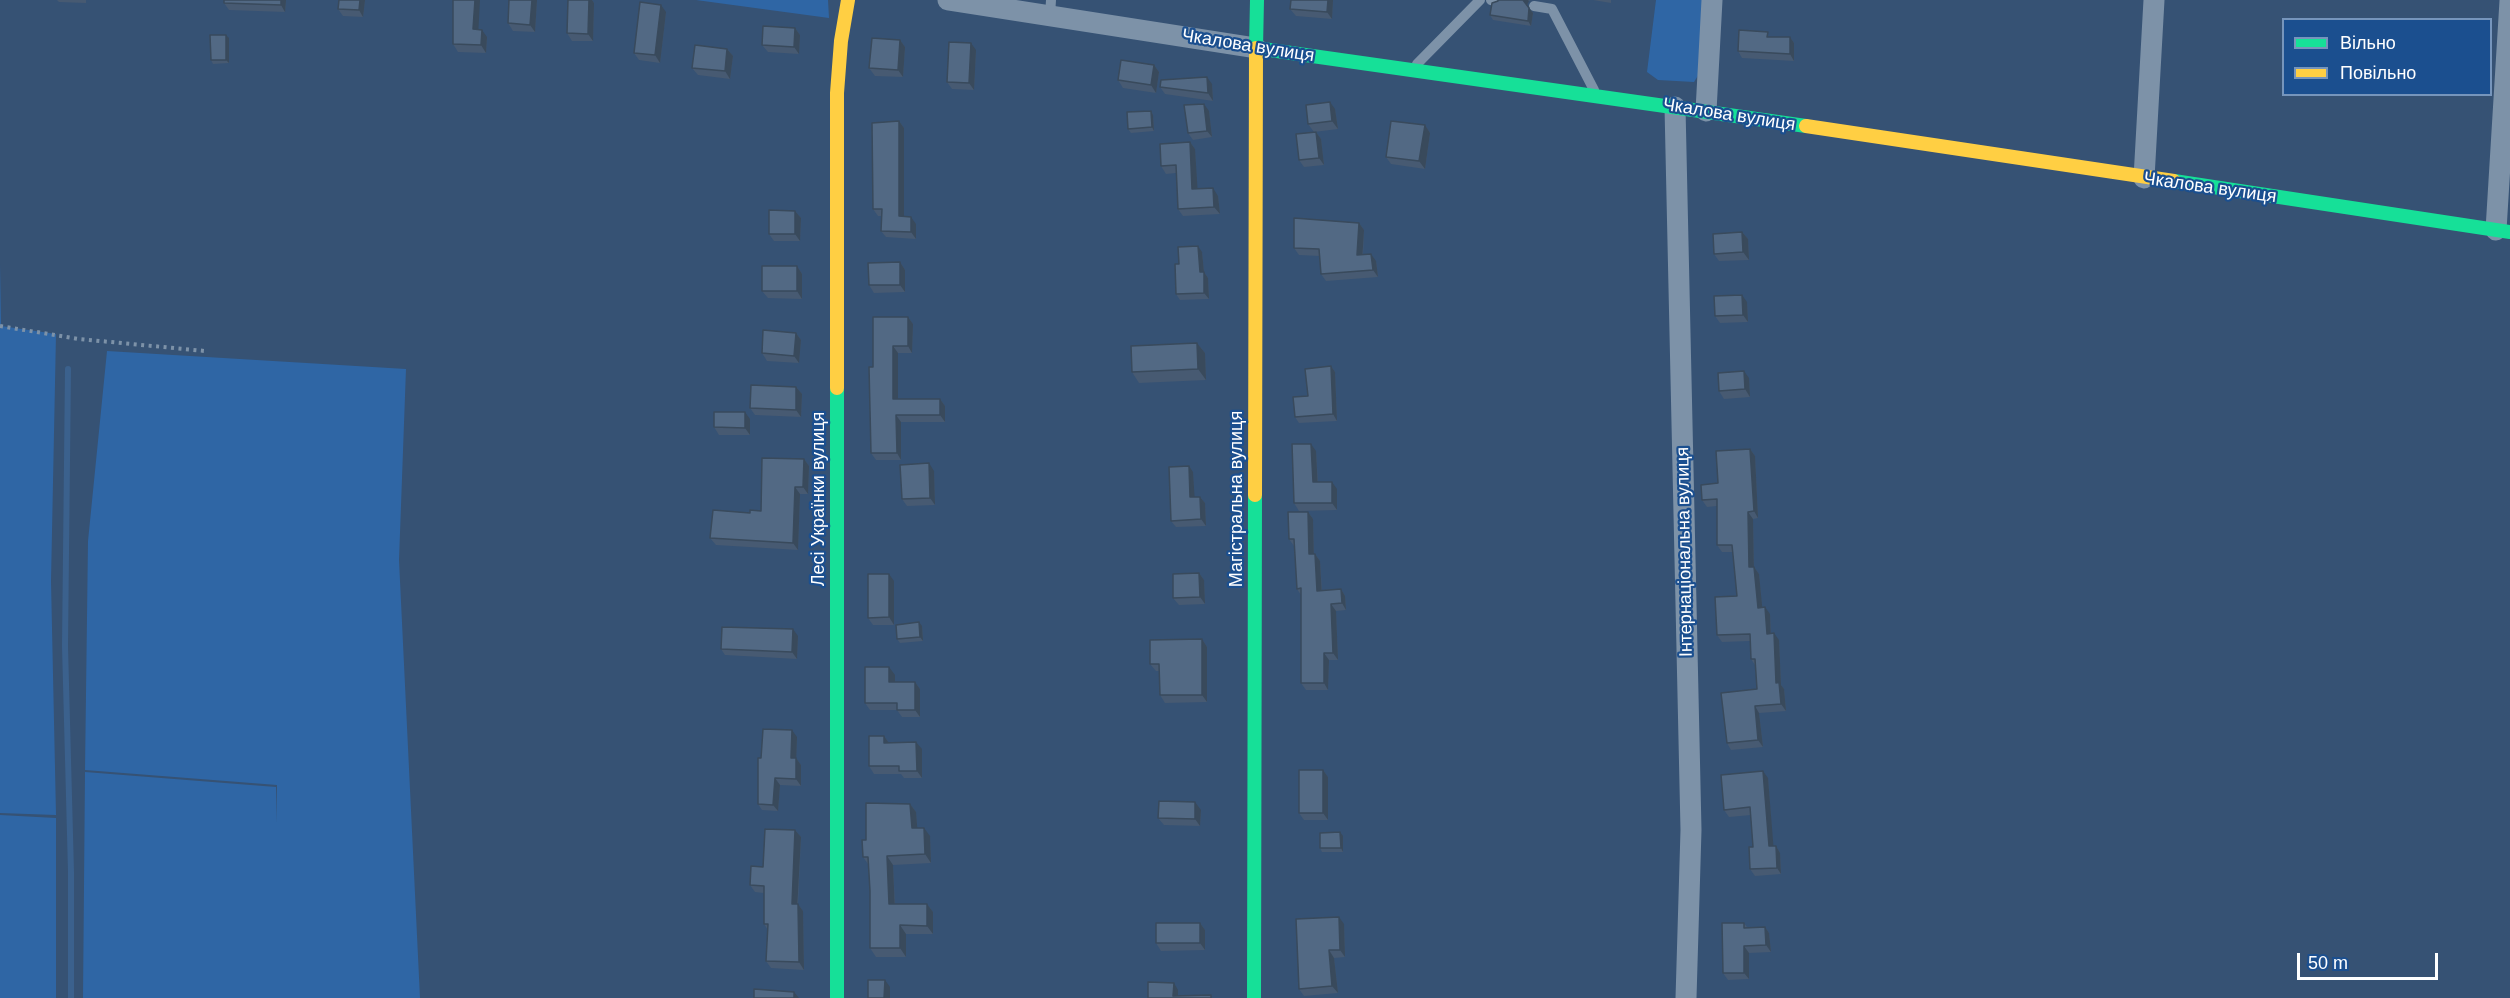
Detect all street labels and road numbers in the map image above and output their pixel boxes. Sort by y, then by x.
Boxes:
street label: Чкалова вулиця [1180,25,1316,67]
street label: Чкалова вулиця [1661,94,1797,136]
street label: Чкалова вулиця [2142,168,2278,208]
street label: Магістральна вулиця [1226,411,1248,587]
street label: Лесі Українки вулиця [808,412,830,586]
street label: Інтернаціональна вулиця [1672,447,1698,657]

